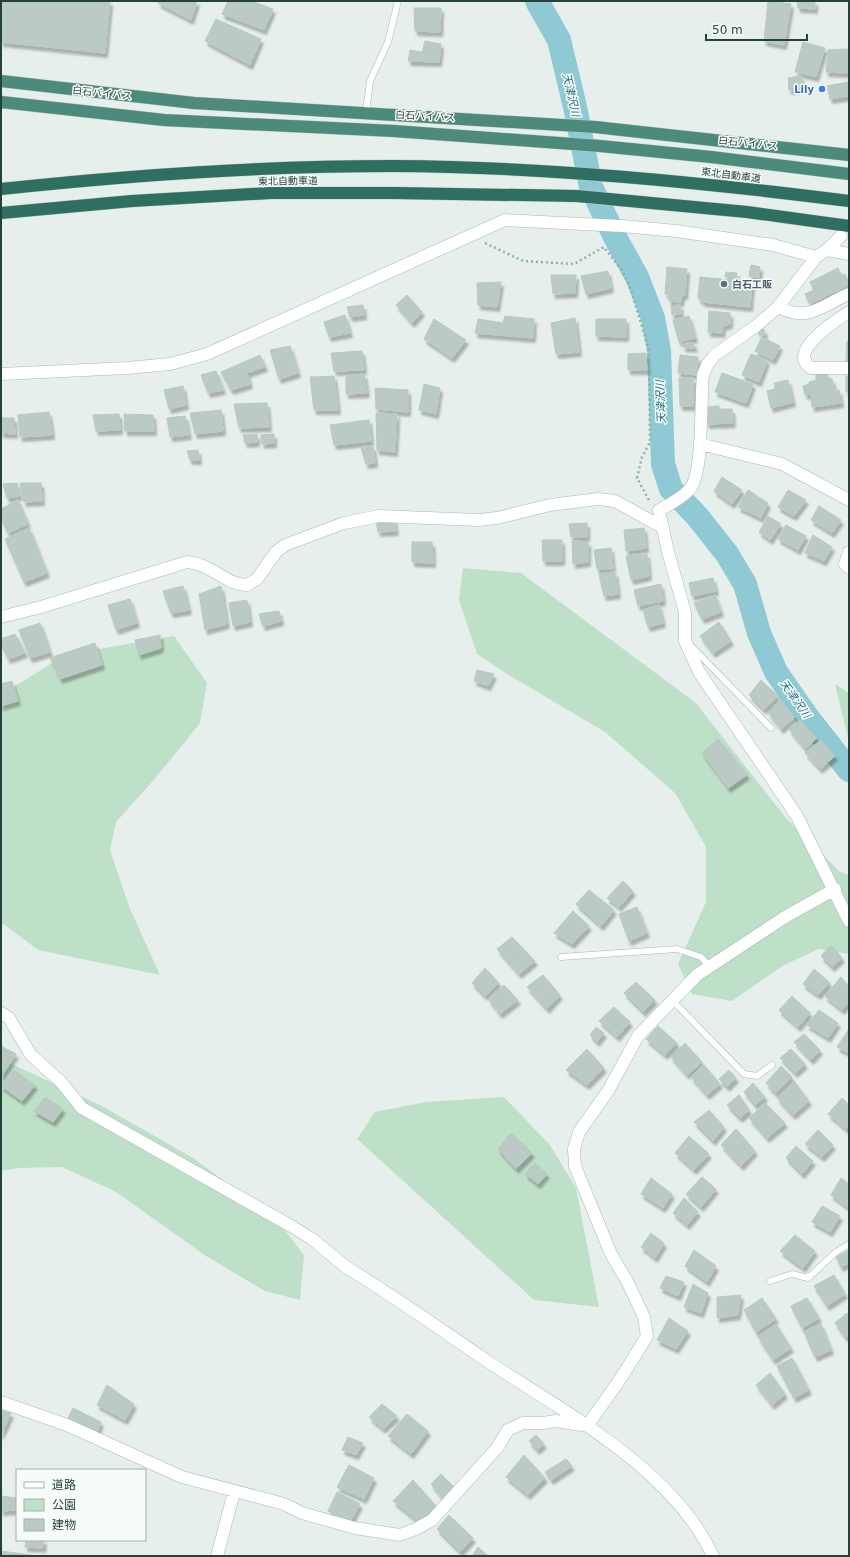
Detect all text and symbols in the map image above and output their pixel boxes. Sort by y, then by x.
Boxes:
scale bar [706,16,807,42]
text: 50 m [712,23,743,37]
water label: 天津沢川 [560,72,583,119]
street label: 白石バイパス [72,84,132,102]
place label: Lily [794,84,814,95]
marker: Lily [817,84,827,94]
street label: 白石バイパス [395,109,455,123]
street label: 白石バイパス [718,134,778,152]
street label: 東北自動車道 [701,166,761,184]
street label: 東北自動車道 [258,175,318,187]
marker: 白石工販 [719,279,729,289]
place label: 白石工販 [732,279,772,290]
water label: 天津沢川 [654,379,668,424]
water label: 天津沢川 [777,677,814,722]
legend [16,1469,146,1541]
text: 道路 [52,1478,76,1492]
text: 公園 [52,1498,76,1512]
text: 建物 [52,1518,76,1532]

